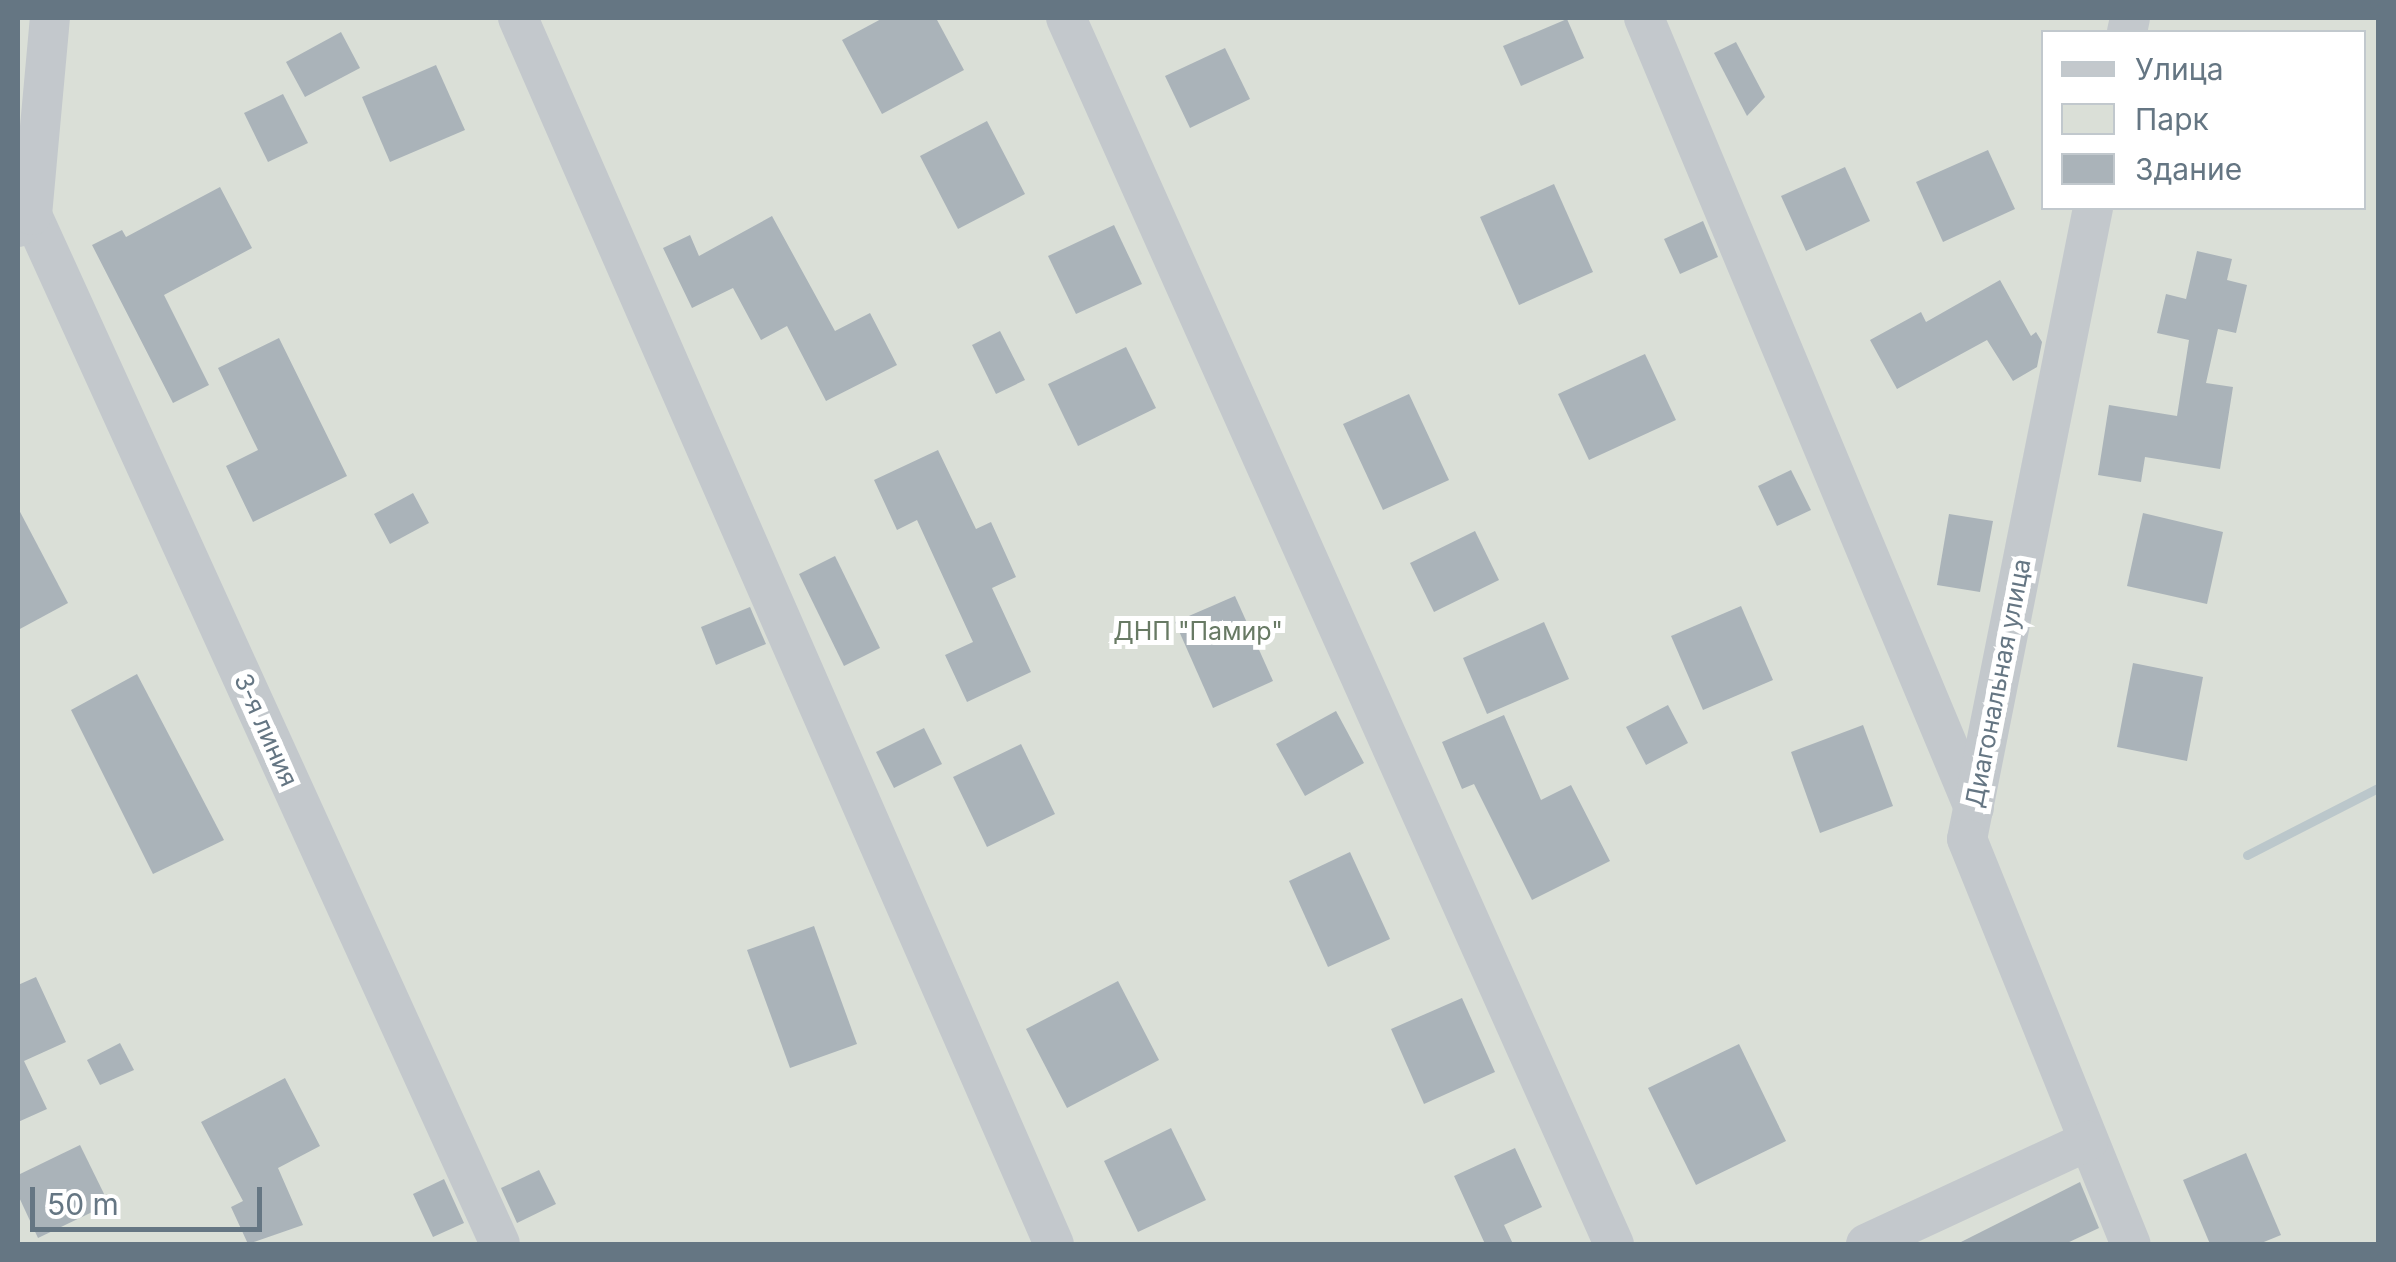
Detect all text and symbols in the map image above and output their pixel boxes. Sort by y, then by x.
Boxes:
legend [2041,30,2366,210]
text: Улица [2135,51,2224,87]
text: Парк [2135,101,2209,137]
text: Здание [2135,151,2242,187]
street label: Диагональная улица [1959,556,2037,810]
park label: ДНП "Памир" [1113,616,1283,646]
street label: 3-я линия [228,669,304,791]
scale bar [35,1167,268,1229]
text: 50 m [47,1186,119,1222]

